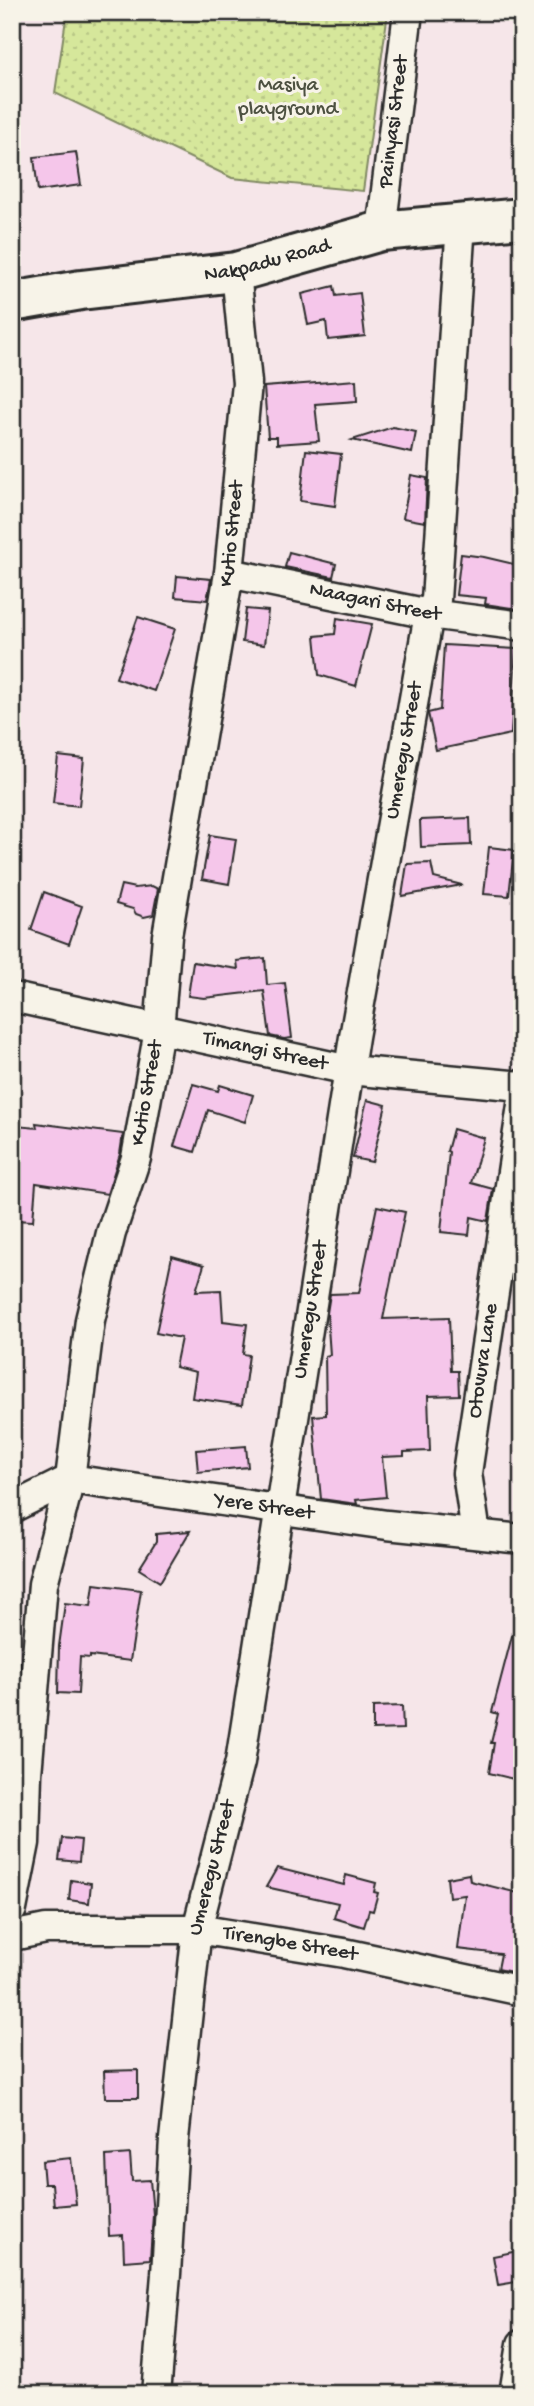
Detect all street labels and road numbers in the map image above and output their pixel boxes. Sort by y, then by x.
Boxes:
street label: Painyasi Street [374,52,415,190]
street label: Nakpadu Road [203,233,335,288]
street label: Kutio Street [214,477,250,589]
street label: Naagari Street [307,577,445,628]
street label: Umeregu Street [380,678,430,821]
street label: Timangi Street [200,1026,332,1078]
street label: Kutio Street [126,1036,170,1148]
street label: Umeregu Street [288,1237,335,1381]
street label: Otovura Lane [463,1301,505,1420]
street label: Yere Street [211,1487,318,1527]
street label: Umeregu Street [184,1795,243,1937]
street label: Tirengbe Street [220,1921,362,1968]

